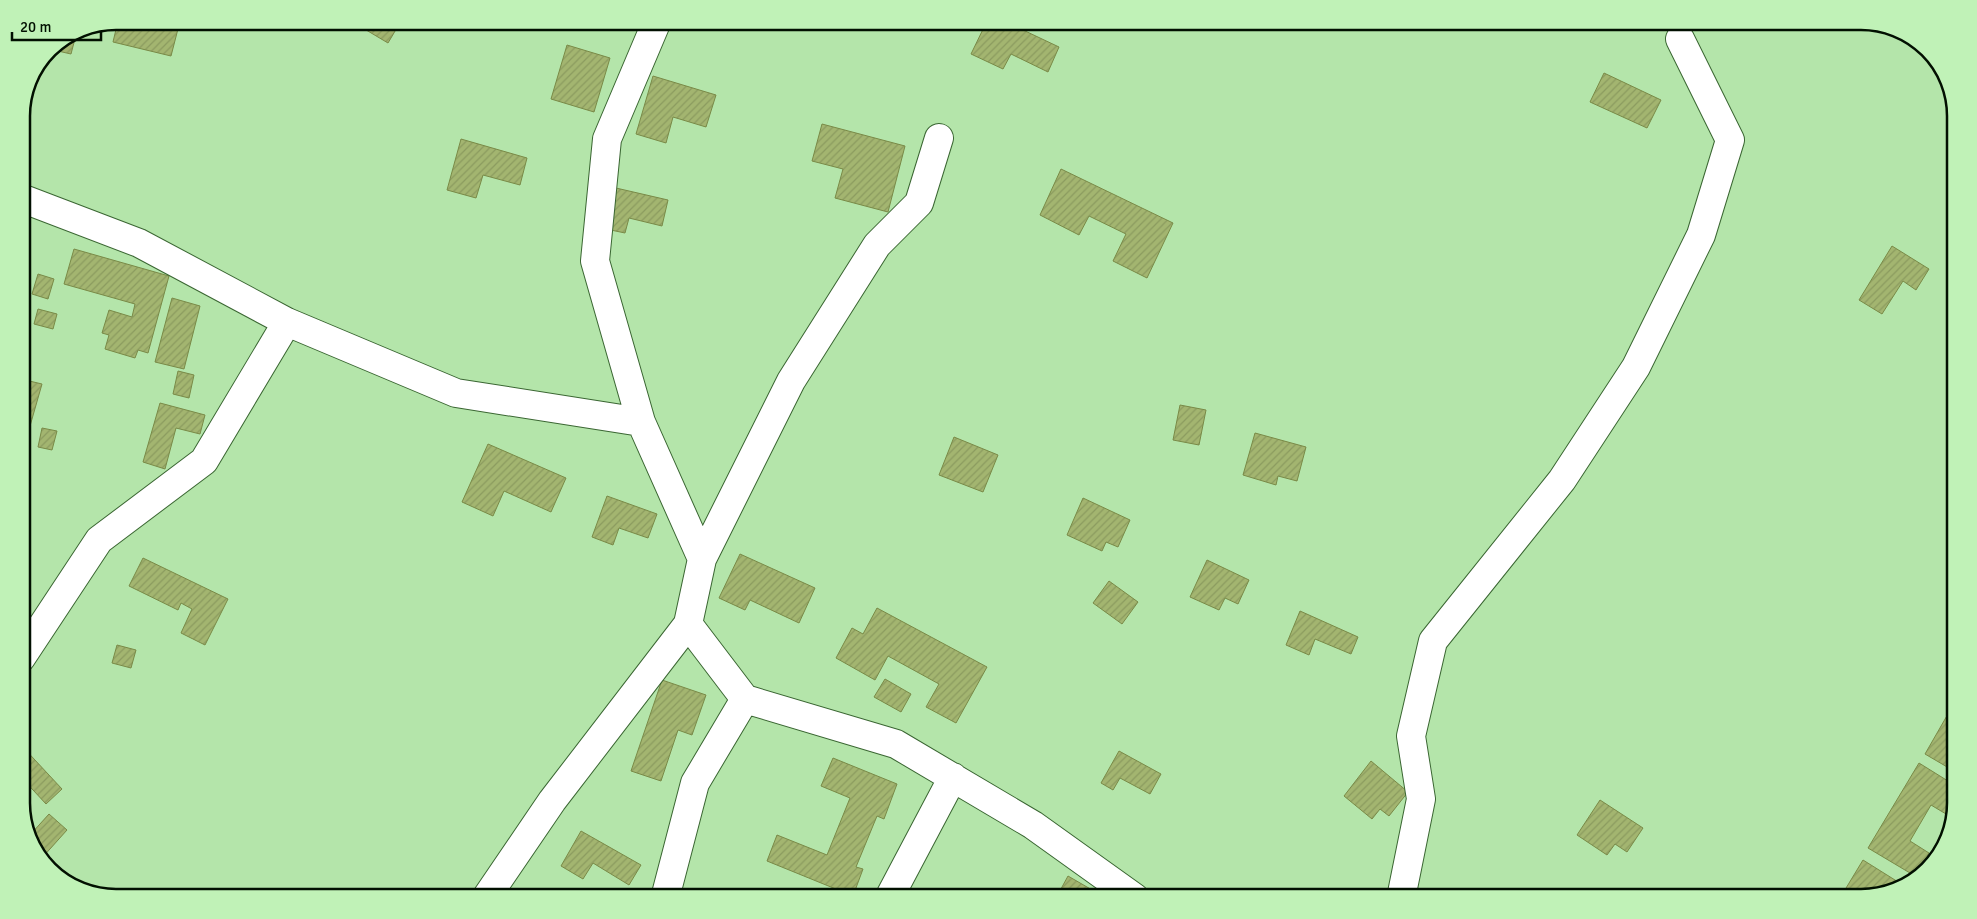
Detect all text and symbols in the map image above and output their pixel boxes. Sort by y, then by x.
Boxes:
scale bar [12,10,101,42]
text: 20 m [20,18,51,36]

